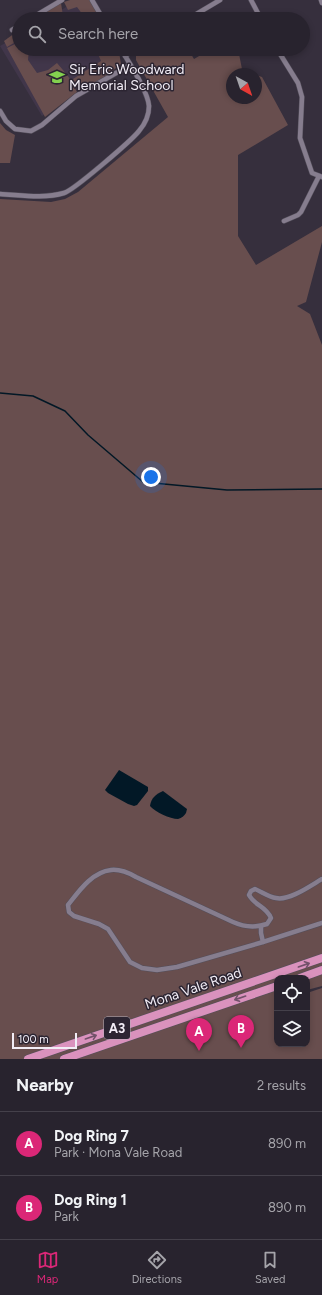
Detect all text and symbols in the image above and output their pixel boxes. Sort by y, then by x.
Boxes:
search box [12,12,310,56]
icon: search [26,23,48,45]
text: Search here [58,25,138,43]
place label: Sir Eric Woodward Memorial School [69,61,185,94]
school or university icon: Sir Eric Woodward Memorial School [48,68,66,86]
north arrow [226,68,262,104]
your location [141,467,161,487]
one-way arrow [297,960,309,968]
street label: Mona Vale Road [143,964,244,1013]
map controls [274,975,310,1047]
button: locate [274,975,310,1011]
one-way arrow [234,995,246,1003]
button: layers [274,1011,310,1047]
pin: B [228,1015,254,1048]
road number: A3 [104,1017,130,1039]
pin: A [186,1018,212,1051]
scale bar [12,1031,77,1050]
text: 100 m [18,1033,49,1046]
one-way arrow [84,1033,97,1040]
text: Nearby [16,1075,74,1095]
text: 2 results [257,1078,306,1093]
text: Dog Ring 7 [54,1127,129,1145]
text: A [24,1136,34,1151]
text: 890 m [268,1136,306,1151]
text: Park · Mona Vale Road [54,1145,182,1160]
text: Dog Ring 1 [54,1191,127,1209]
text: B [25,1200,33,1215]
text: 890 m [268,1200,306,1215]
text: Park [54,1209,79,1224]
tab: Map [37,1249,59,1286]
tab: Directions [132,1249,182,1286]
tab: Saved [255,1249,285,1286]

